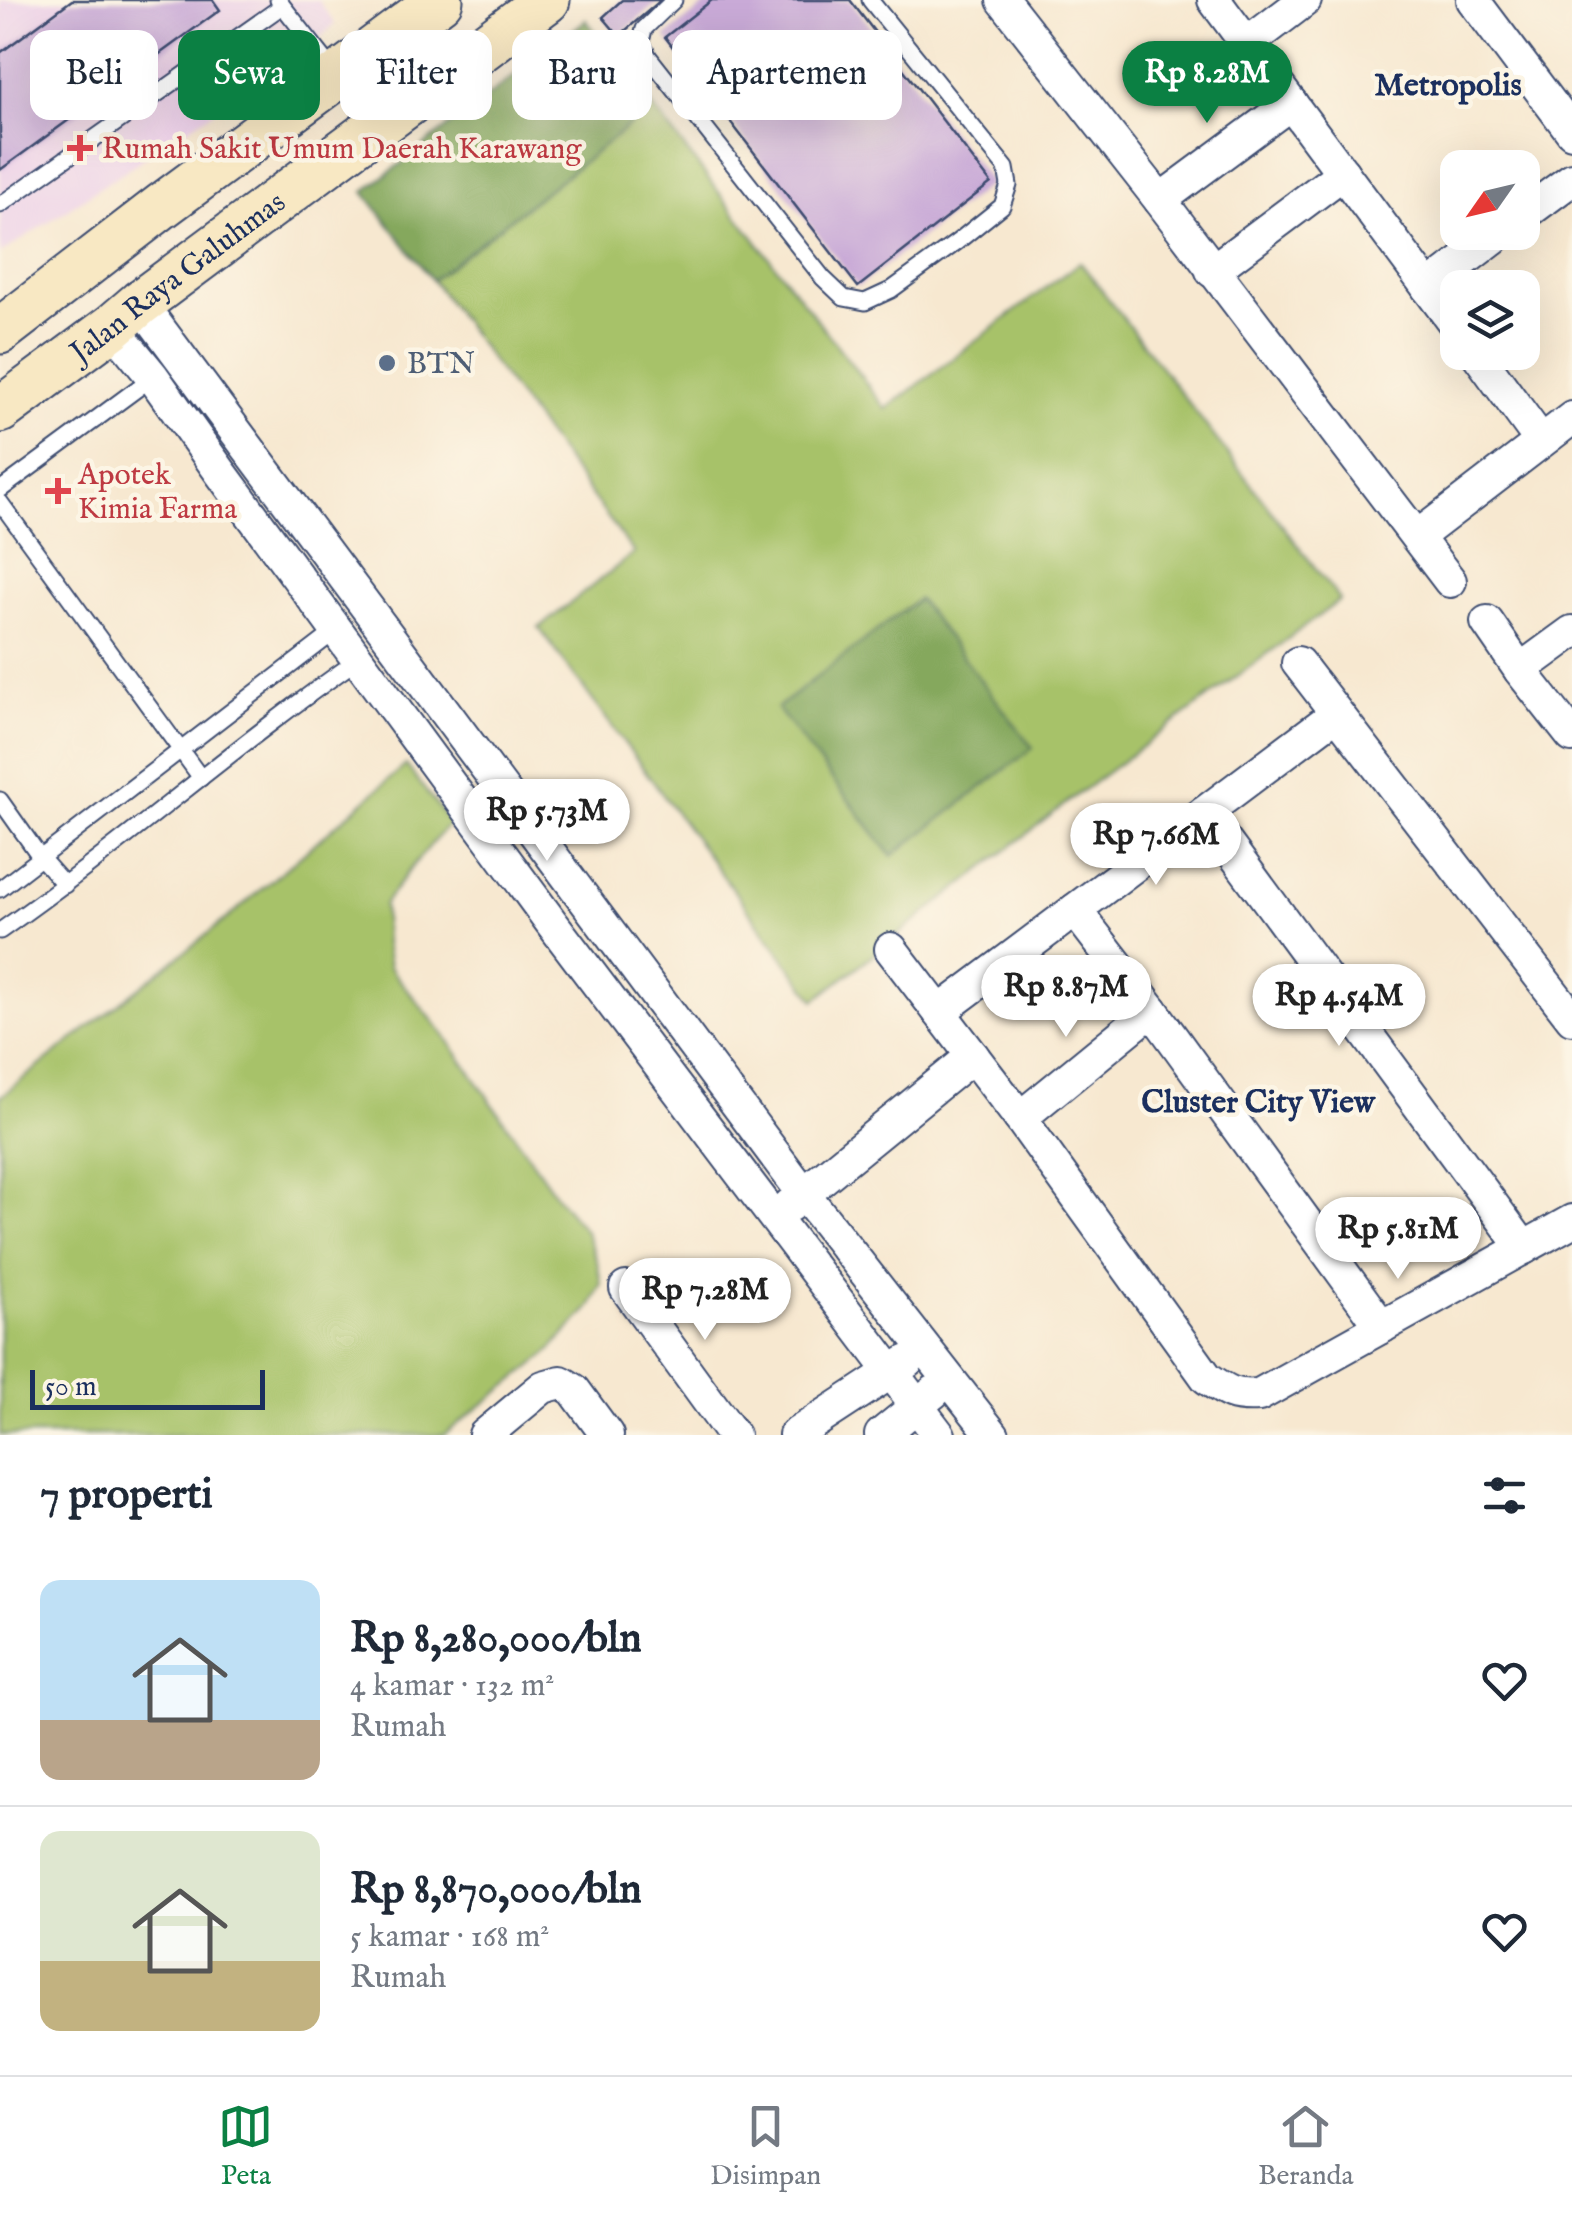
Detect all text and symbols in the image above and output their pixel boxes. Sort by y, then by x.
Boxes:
chip: Beli [30,30,158,120]
chip: Sewa [178,30,320,120]
chip: Filter [340,30,492,120]
chip: Baru [512,30,652,120]
chip: Apartemen [672,30,902,120]
pin: Rp 8.28M [1104,41,1310,126]
text: Rp 8.28M [1144,53,1270,94]
district label: Metropolis [1374,66,1522,107]
place label: Rumah Sakit Umum Daerah Karawang [102,131,582,169]
marker: Rumah Sakit Umum Daerah Karawang [67,135,93,161]
north arrow [1440,150,1540,250]
map controls [1440,150,1540,370]
street label: Jalan Raya Galuhmas [61,184,294,374]
button: layers [1440,270,1540,370]
place label: BTN [407,346,475,384]
marker: BTN [376,352,398,374]
place label: Apotek Kimia Farma [77,457,237,529]
marker: Apotek Kimia Farma [47,480,69,502]
pin: Rp 5.73M [444,779,650,864]
text: Rp 5.73M [486,791,608,832]
pin: Rp 7.66M [1053,803,1259,888]
text: Rp 7.66M [1092,815,1220,856]
pin: Rp 8.87M [963,955,1169,1040]
pin: Rp 4.54M [1236,964,1442,1049]
text: Rp 8.87M [1003,967,1129,1008]
text: Rp 4.54M [1274,976,1404,1017]
district label: Cluster City View [1141,1083,1377,1124]
pin: Rp 5.81M [1295,1197,1501,1282]
text: Rp 5.81M [1337,1209,1459,1250]
pin: Rp 7.28M [602,1258,808,1343]
text: Rp 7.28M [641,1270,769,1311]
scale bar [30,1365,265,1410]
text: 50 m [45,1370,97,1405]
icon: filters [1477,1468,1532,1523]
text: 7 properti [40,1469,213,1522]
text: Rp 8,280,000/bln [350,1613,642,1666]
icon: home [120,1620,240,1740]
icon: heart [1477,1653,1532,1708]
text: 4 kamar · 132 m² [350,1666,554,1707]
text: Rumah [350,1707,446,1748]
text: Rp 8,870,000/bln [350,1864,642,1917]
icon: home [120,1871,240,1991]
icon: heart [1477,1904,1532,1959]
text: 5 kamar · 168 m² [350,1917,549,1958]
text: Rumah [350,1958,446,1999]
tab: Peta [218,2099,273,2194]
tab: Disimpan [710,2099,821,2194]
tab: Beranda [1258,2099,1354,2194]

